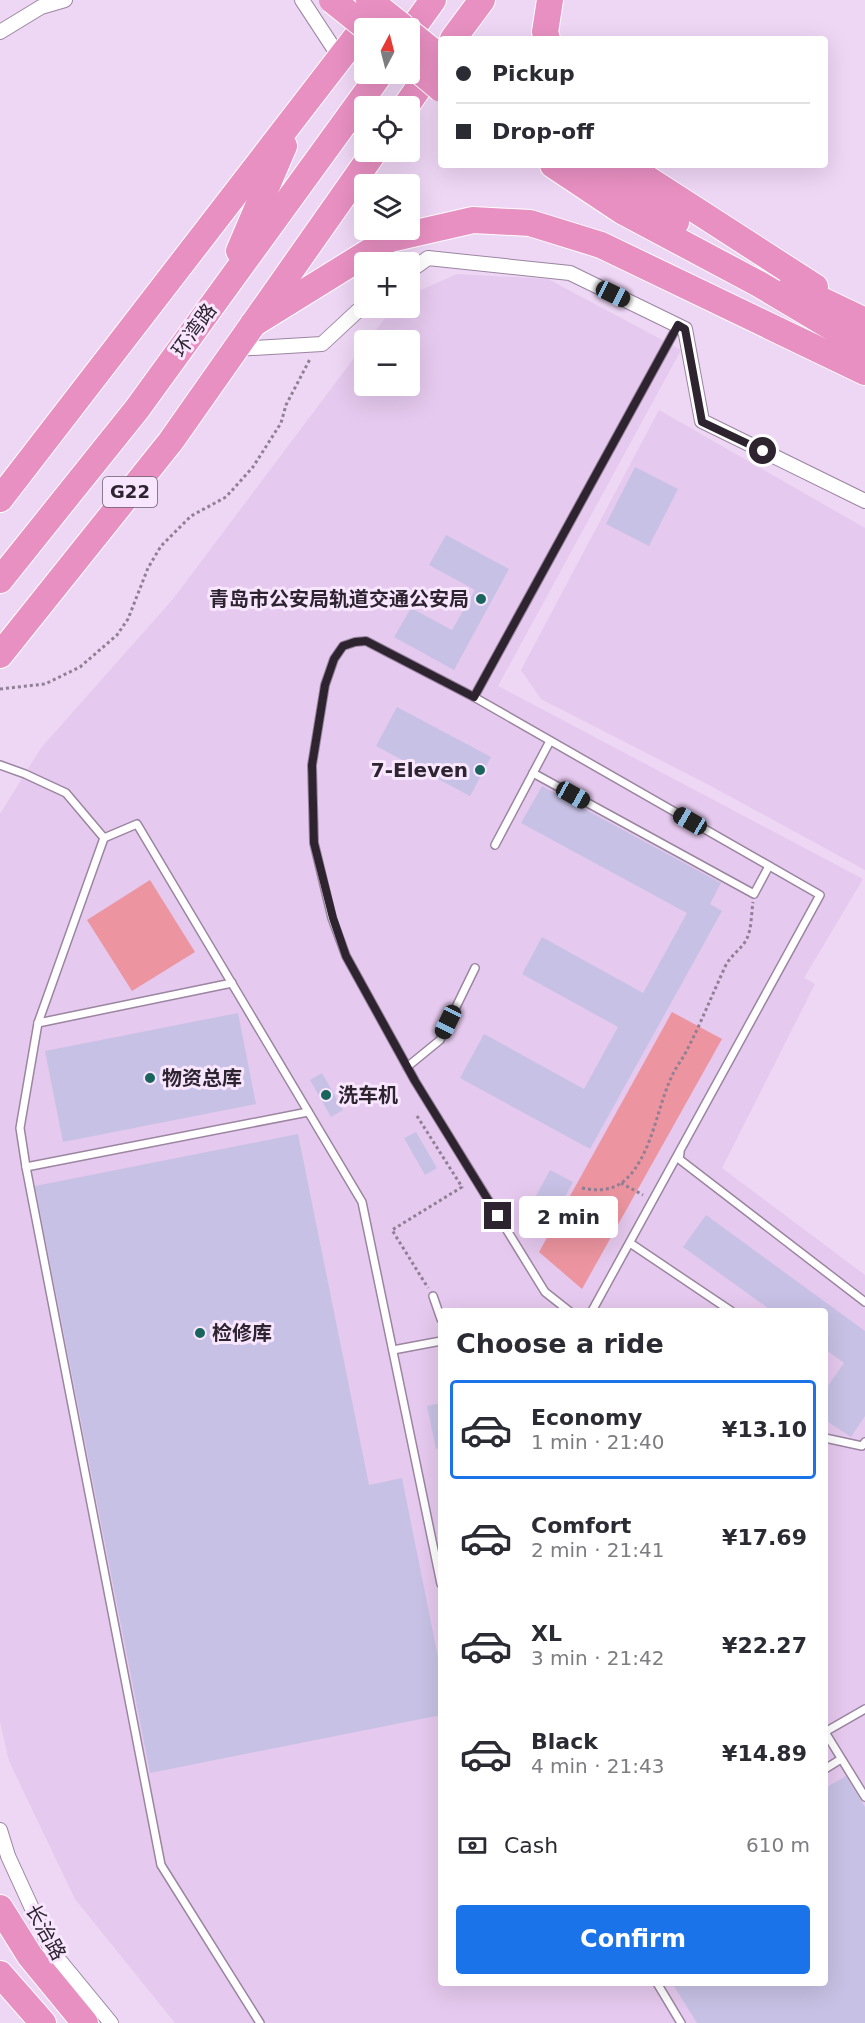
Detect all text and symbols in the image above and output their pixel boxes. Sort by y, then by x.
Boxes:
north arrow [354,18,420,84]
map controls [354,18,420,396]
text: Pickup [492,61,575,86]
button: locate [354,96,420,162]
text: Drop-off [492,119,594,144]
button: layers [354,174,420,240]
button: + [354,252,420,318]
car [593,278,633,310]
street label: 环湾路 [167,299,221,361]
button: − [354,330,420,396]
route start [749,437,776,464]
road number: G22 [103,477,157,507]
place label: 青岛市公安局轨道交通公安局 [209,587,469,611]
marker: 青岛市公安局轨道交通公安局 [474,592,488,606]
place label: 7-Eleven [371,758,468,782]
marker: 7-Eleven [473,763,487,777]
car [553,778,593,812]
car [670,804,710,838]
car [432,1002,464,1042]
place label: 物资总库 [162,1066,242,1090]
marker: 物资总库 [143,1071,157,1085]
place label: 洗车机 [338,1083,398,1107]
marker: 洗车机 [319,1088,333,1102]
callout: 2 min [519,1195,618,1237]
route end [484,1202,511,1229]
text: 2 min [537,1205,600,1229]
place label: 检修库 [212,1321,272,1345]
marker: 检修库 [193,1326,207,1340]
text: Choose a ride [456,1328,664,1359]
icon: car [459,1403,513,1457]
text: Economy [531,1405,642,1430]
text: ¥13.10 [722,1417,807,1442]
text: 1 min · 21:40 [531,1430,665,1454]
icon: car [459,1511,513,1565]
text: Comfort [531,1513,631,1538]
text: ¥17.69 [722,1525,807,1550]
text: 2 min · 21:41 [531,1538,665,1562]
icon: car [459,1619,513,1673]
text: XL [531,1621,562,1646]
text: ¥22.27 [722,1633,807,1658]
text: 3 min · 21:42 [531,1646,665,1670]
icon: car [459,1727,513,1781]
text: Black [531,1729,598,1754]
text: ¥14.89 [722,1741,807,1766]
text: 4 min · 21:43 [531,1754,665,1778]
icon: cash [456,1829,489,1862]
text: Cash [504,1833,558,1858]
text: 610 m [746,1833,810,1857]
street label: 长治路 [21,1900,71,1964]
button: Confirm [456,1905,810,1974]

